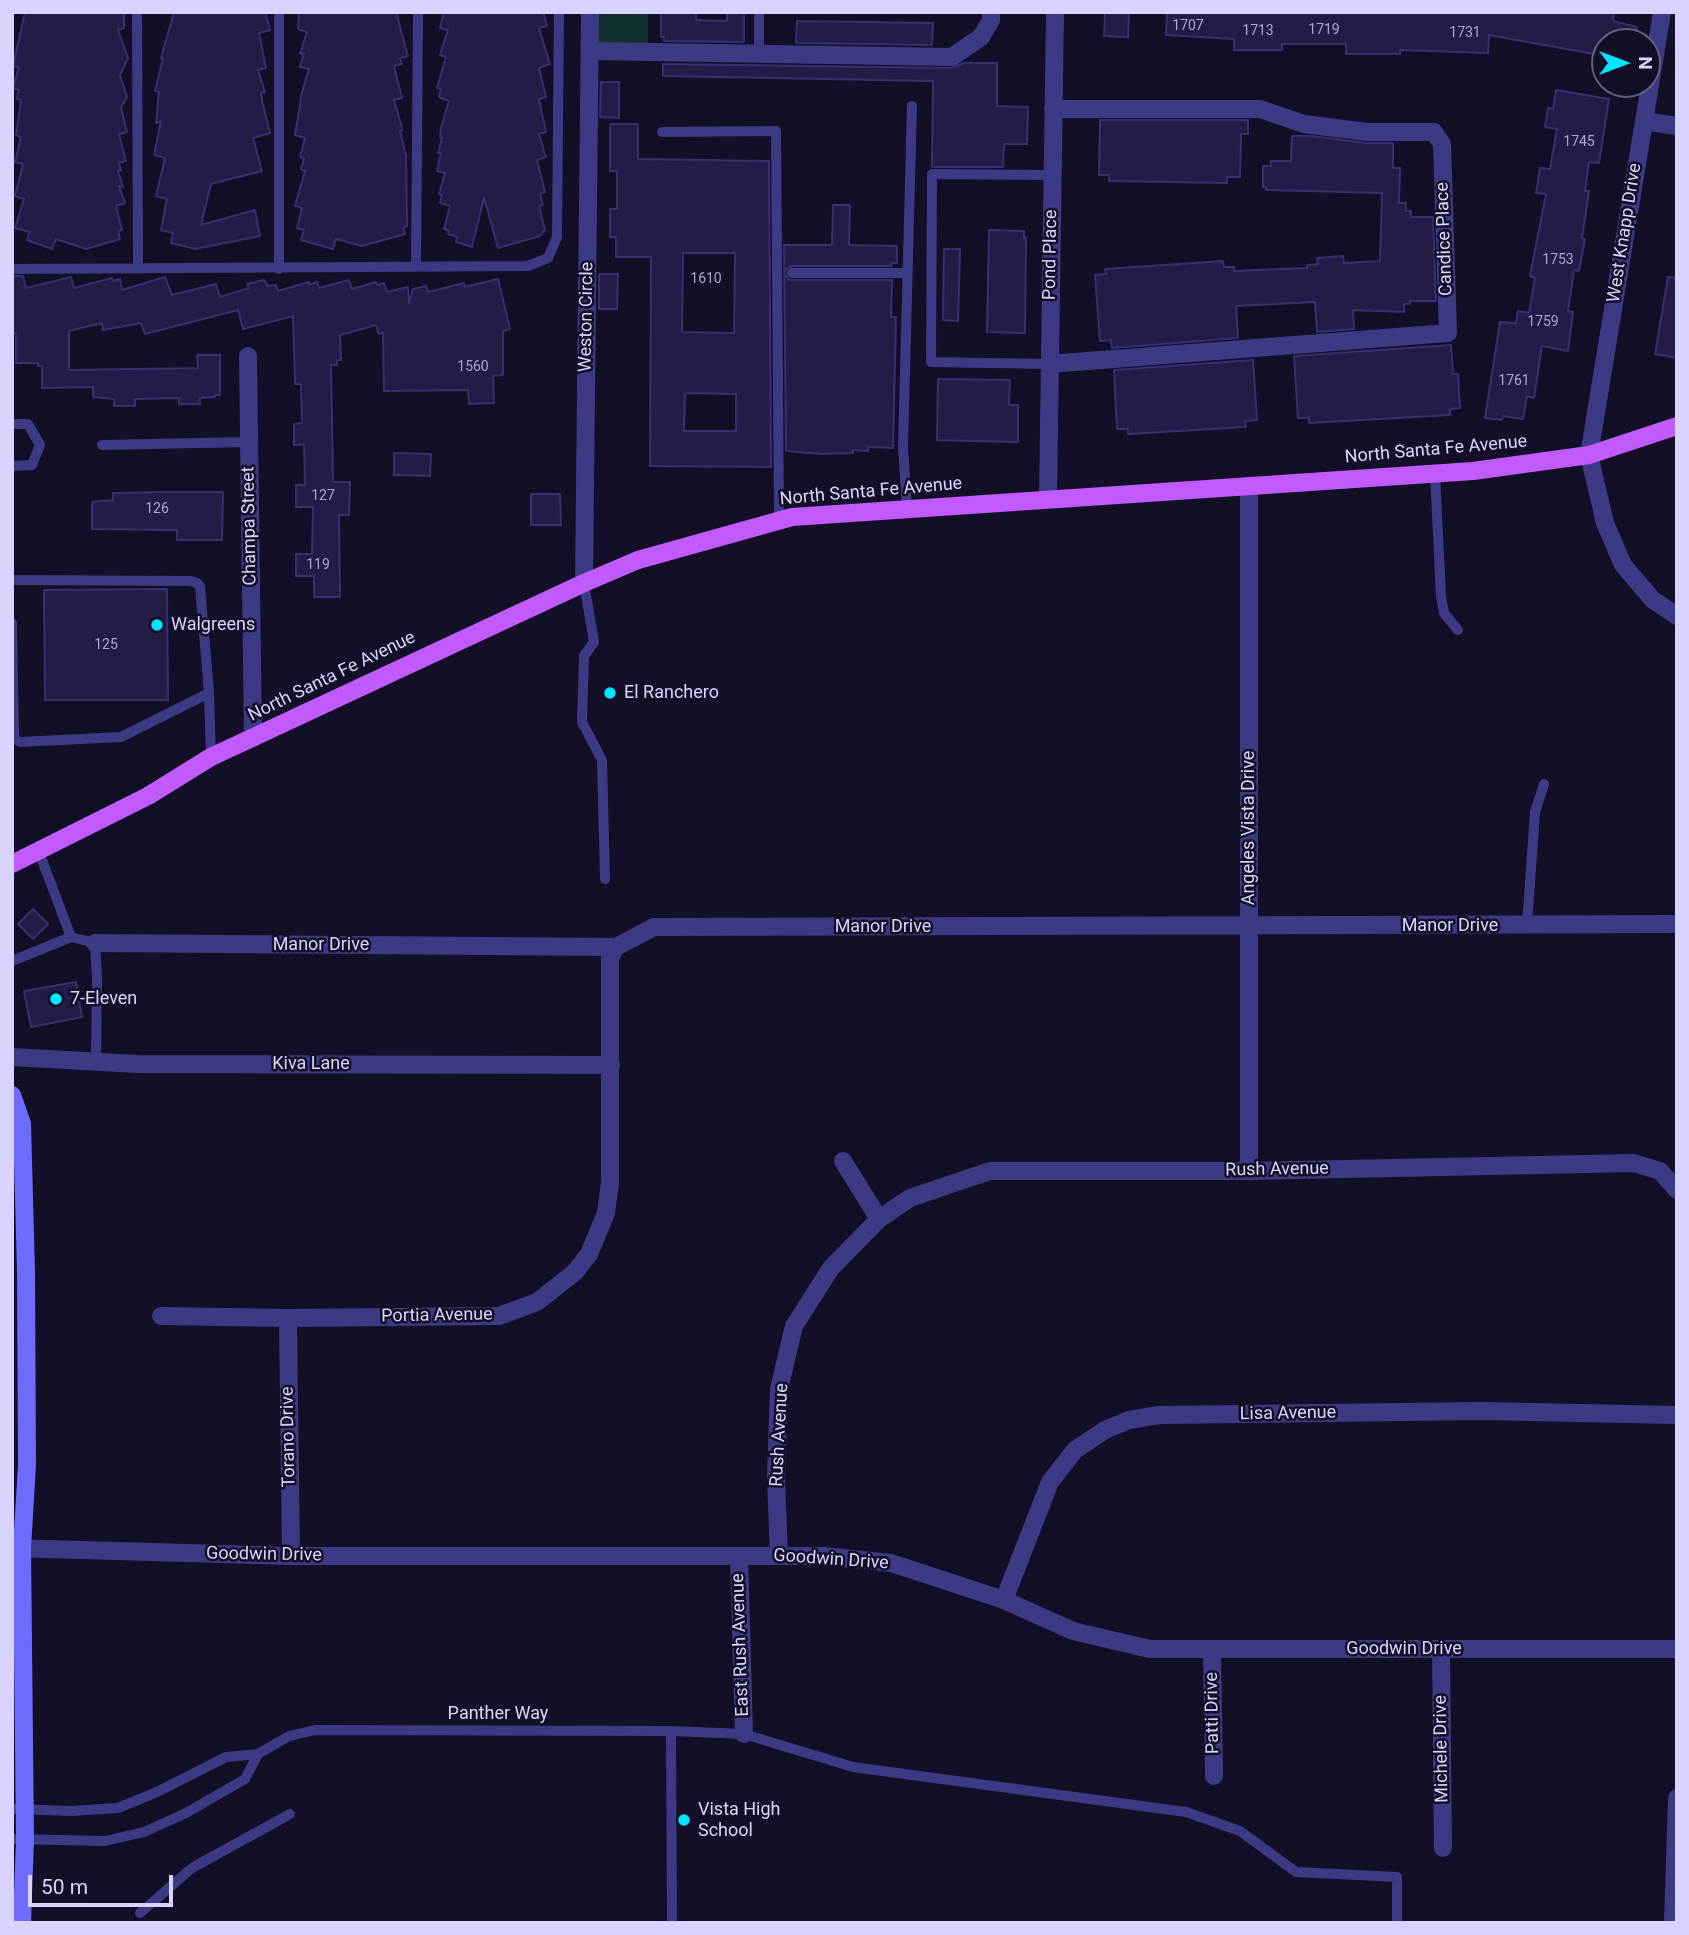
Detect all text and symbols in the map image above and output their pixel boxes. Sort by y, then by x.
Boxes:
house number: 1707 [1172,18,1204,34]
house number: 1719 [1308,22,1340,38]
house number: 1713 [1242,23,1274,39]
house number: 1731 [1449,25,1481,41]
north arrow [1591,28,1661,98]
text: N [1634,56,1657,70]
house number: 1745 [1563,134,1595,150]
street label: West Knapp Drive [1603,162,1647,304]
street label: Candice Place [1432,182,1458,296]
street label: Pond Place [1039,210,1063,300]
house number: 1753 [1542,252,1574,268]
street label: Weston Circle [575,262,599,372]
house number: 1610 [690,271,722,287]
house number: 1759 [1527,314,1559,330]
house number: 1560 [457,359,489,375]
house number: 1761 [1498,373,1530,389]
street label: North Santa Fe Avenue [1344,431,1528,469]
street label: Champa Street [238,466,262,586]
street label: North Santa Fe Avenue [779,473,963,511]
house number: 127 [311,488,335,504]
house number: 126 [145,501,169,517]
house number: 119 [306,557,330,573]
place label: Walgreens [171,614,255,636]
marker: Walgreens [149,617,165,633]
street label: North Santa Fe Avenue [245,627,419,727]
house number: 125 [94,637,118,653]
place label: El Ranchero [624,682,719,704]
marker: El Ranchero [602,685,618,701]
street label: Angeles Vista Drive [1238,751,1260,905]
street label: Manor Drive [1402,915,1498,937]
street label: Manor Drive [835,916,931,938]
street label: Manor Drive [273,934,369,956]
place label: 7-Eleven [70,988,137,1010]
marker: 7-Eleven [48,991,64,1007]
street label: Kiva Lane [272,1053,350,1075]
street label: Rush Avenue [1225,1158,1329,1182]
street label: Portia Avenue [381,1304,493,1328]
street label: Rush Avenue [767,1383,793,1487]
street label: Torano Drive [277,1386,301,1488]
street label: Lisa Avenue [1240,1402,1336,1426]
street label: Goodwin Drive [206,1543,322,1567]
street label: Goodwin Drive [773,1545,889,1575]
street label: East Rush Avenue [728,1573,754,1717]
street label: Goodwin Drive [1346,1638,1462,1660]
street label: Patti Drive [1201,1672,1225,1754]
street label: Michele Drive [1430,1695,1454,1803]
street label: Panther Way [448,1703,548,1725]
place label: Vista High School [698,1799,781,1842]
marker: Vista High School [676,1812,692,1828]
scale bar [32,1862,177,1906]
text: 50 m [41,1875,88,1899]

